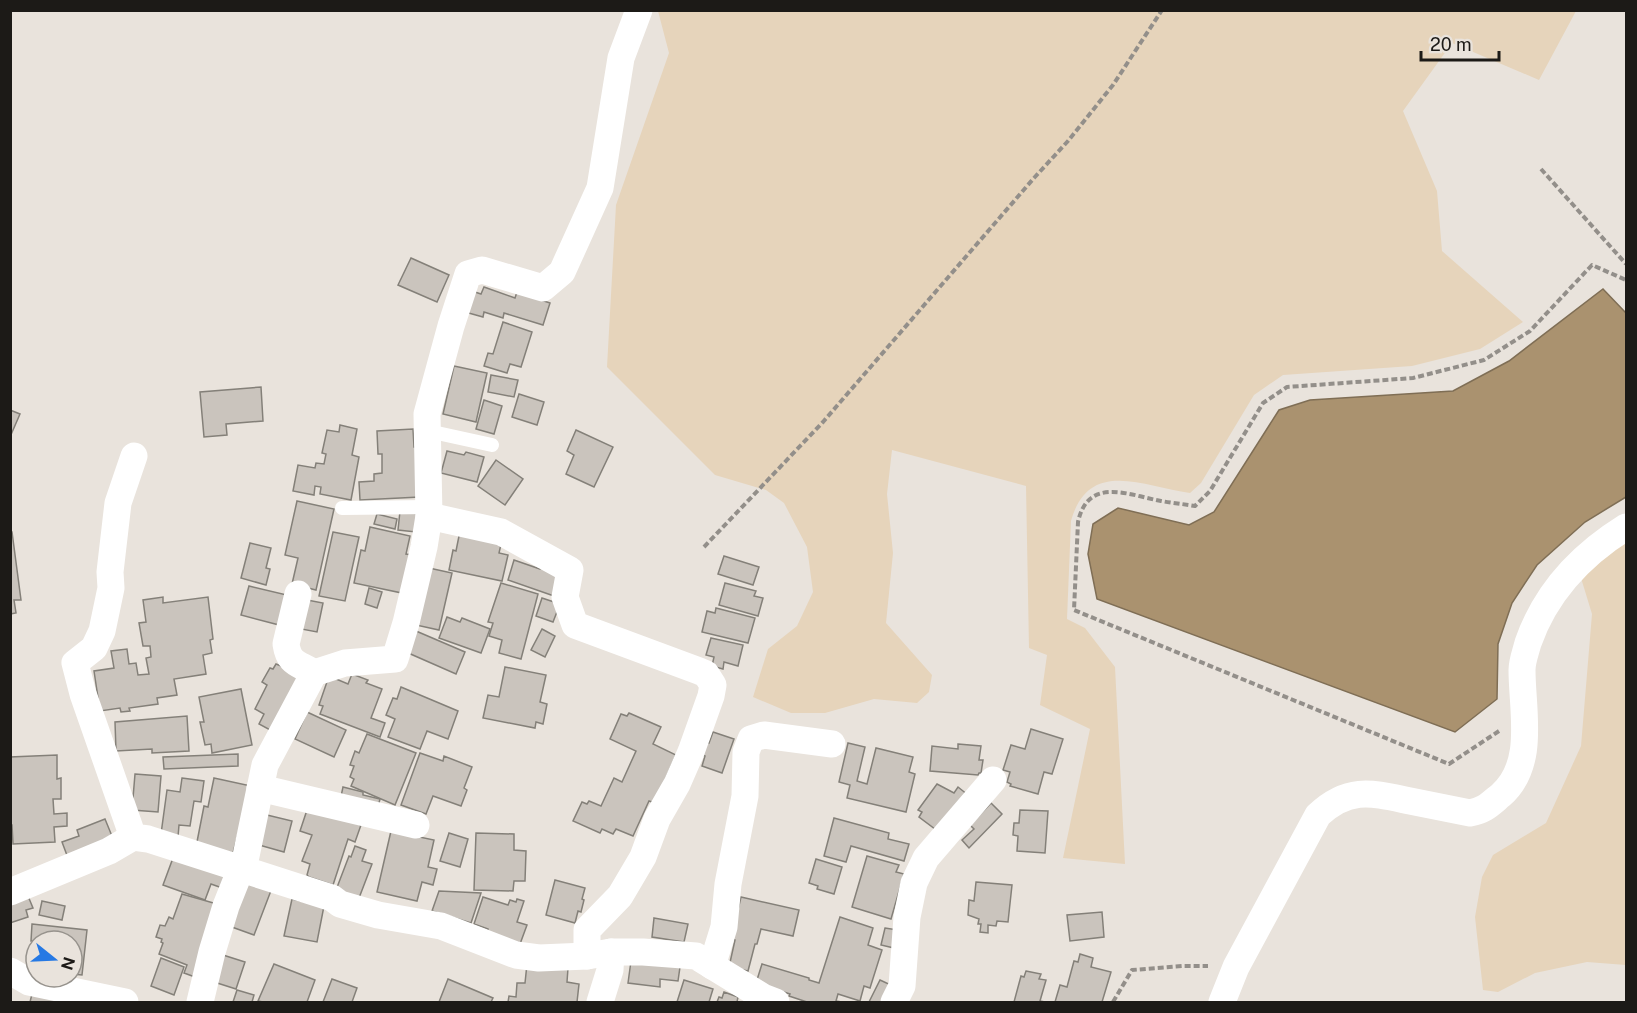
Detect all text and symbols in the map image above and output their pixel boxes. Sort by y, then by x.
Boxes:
scale bar [1421,24,1499,62]
text: 20 m [1430,34,1472,55]
north arrow [24,929,84,989]
text: N [57,955,79,972]

